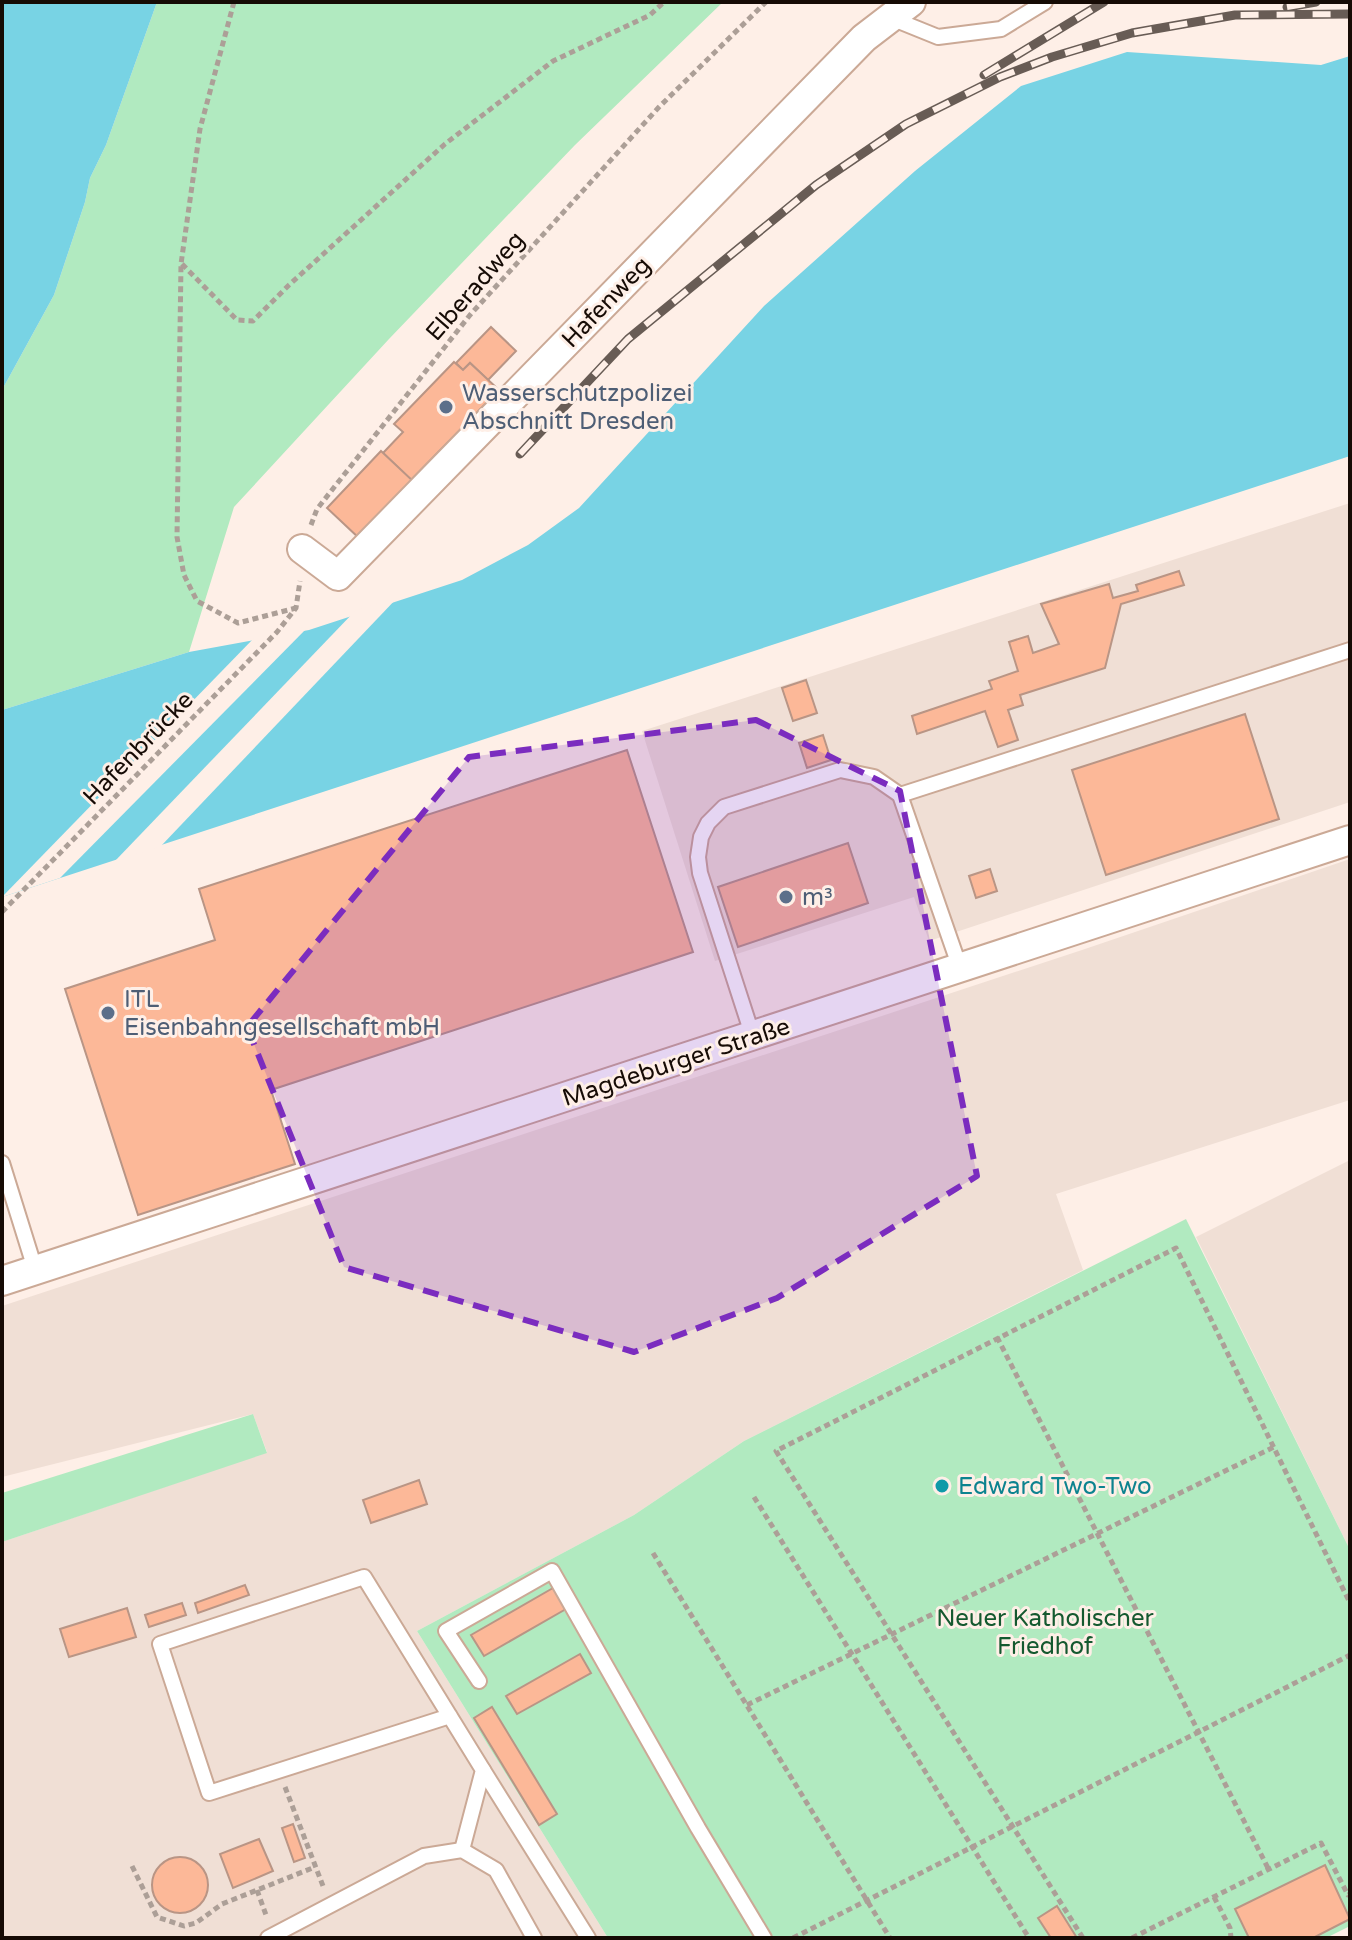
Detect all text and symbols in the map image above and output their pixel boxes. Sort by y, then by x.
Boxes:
street label: Elberadweg [420,226,531,347]
street label: Hafenweg [556,251,657,354]
place label: Wasserschutzpolizei Abschnitt Dresden [462,379,692,436]
marker: Wasserschutzpolizei Abschnitt Dresden [437,398,455,416]
street label: Hafenbrücke [77,686,200,811]
place label: m³ [802,883,833,912]
marker: m³ [777,888,795,906]
place label: ITL Eisenbahngesellschaft mbH [124,985,440,1042]
marker: ITL Eisenbahngesellschaft mbH [99,1004,117,1022]
street label: Magdeburger Straße [559,1012,794,1113]
place label: Edward Two-Two [958,1472,1152,1501]
marker: Edward Two-Two [933,1477,951,1495]
park label: Neuer Katholischer Friedhof [936,1604,1155,1661]

